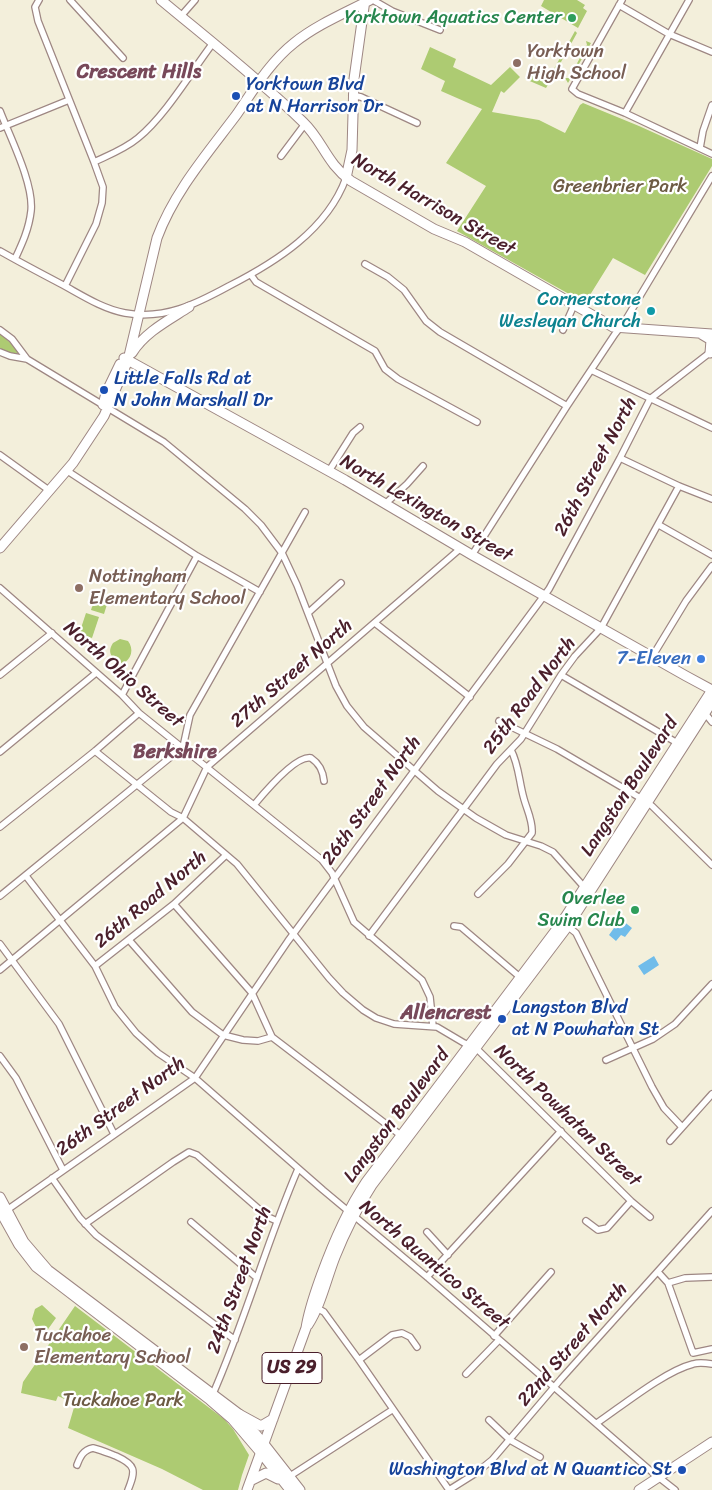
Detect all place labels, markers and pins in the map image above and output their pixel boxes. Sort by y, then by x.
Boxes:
place label: Yorktown Aquatics Center [345,7,562,29]
marker: Yorktown Aquatics Center [566,12,578,24]
place label: Yorktown High School [527,41,626,85]
marker: Yorktown High School [511,57,523,69]
place label: Yorktown Blvd at N Harrison Dr [246,74,382,118]
marker: Yorktown Blvd at N Harrison Dr [230,90,242,102]
place label: Cornerstone Wesleyan Church [499,289,641,333]
marker: Cornerstone Wesleyan Church [645,305,657,317]
place label: Little Falls Rd at N John Marshall Dr [114,368,272,412]
marker: Little Falls Rd at N John Marshall Dr [98,384,110,396]
place label: Nottingham Elementary School [89,566,246,610]
marker: Nottingham Elementary School [73,582,85,594]
place label: 7-Eleven [617,648,691,670]
marker: 7-Eleven [695,653,707,665]
place label: Overlee Swim Club [538,888,625,932]
marker: Overlee Swim Club [629,904,641,916]
place label: Langston Blvd at N Powhatan St [512,997,659,1041]
marker: Langston Blvd at N Powhatan St [496,1013,508,1025]
place label: Tuckahoe Elementary School [34,1325,191,1369]
marker: Tuckahoe Elementary School [18,1341,30,1353]
place label: Washington Blvd at N Quantico St [389,1459,672,1481]
marker: Washington Blvd at N Quantico St [676,1464,688,1476]

